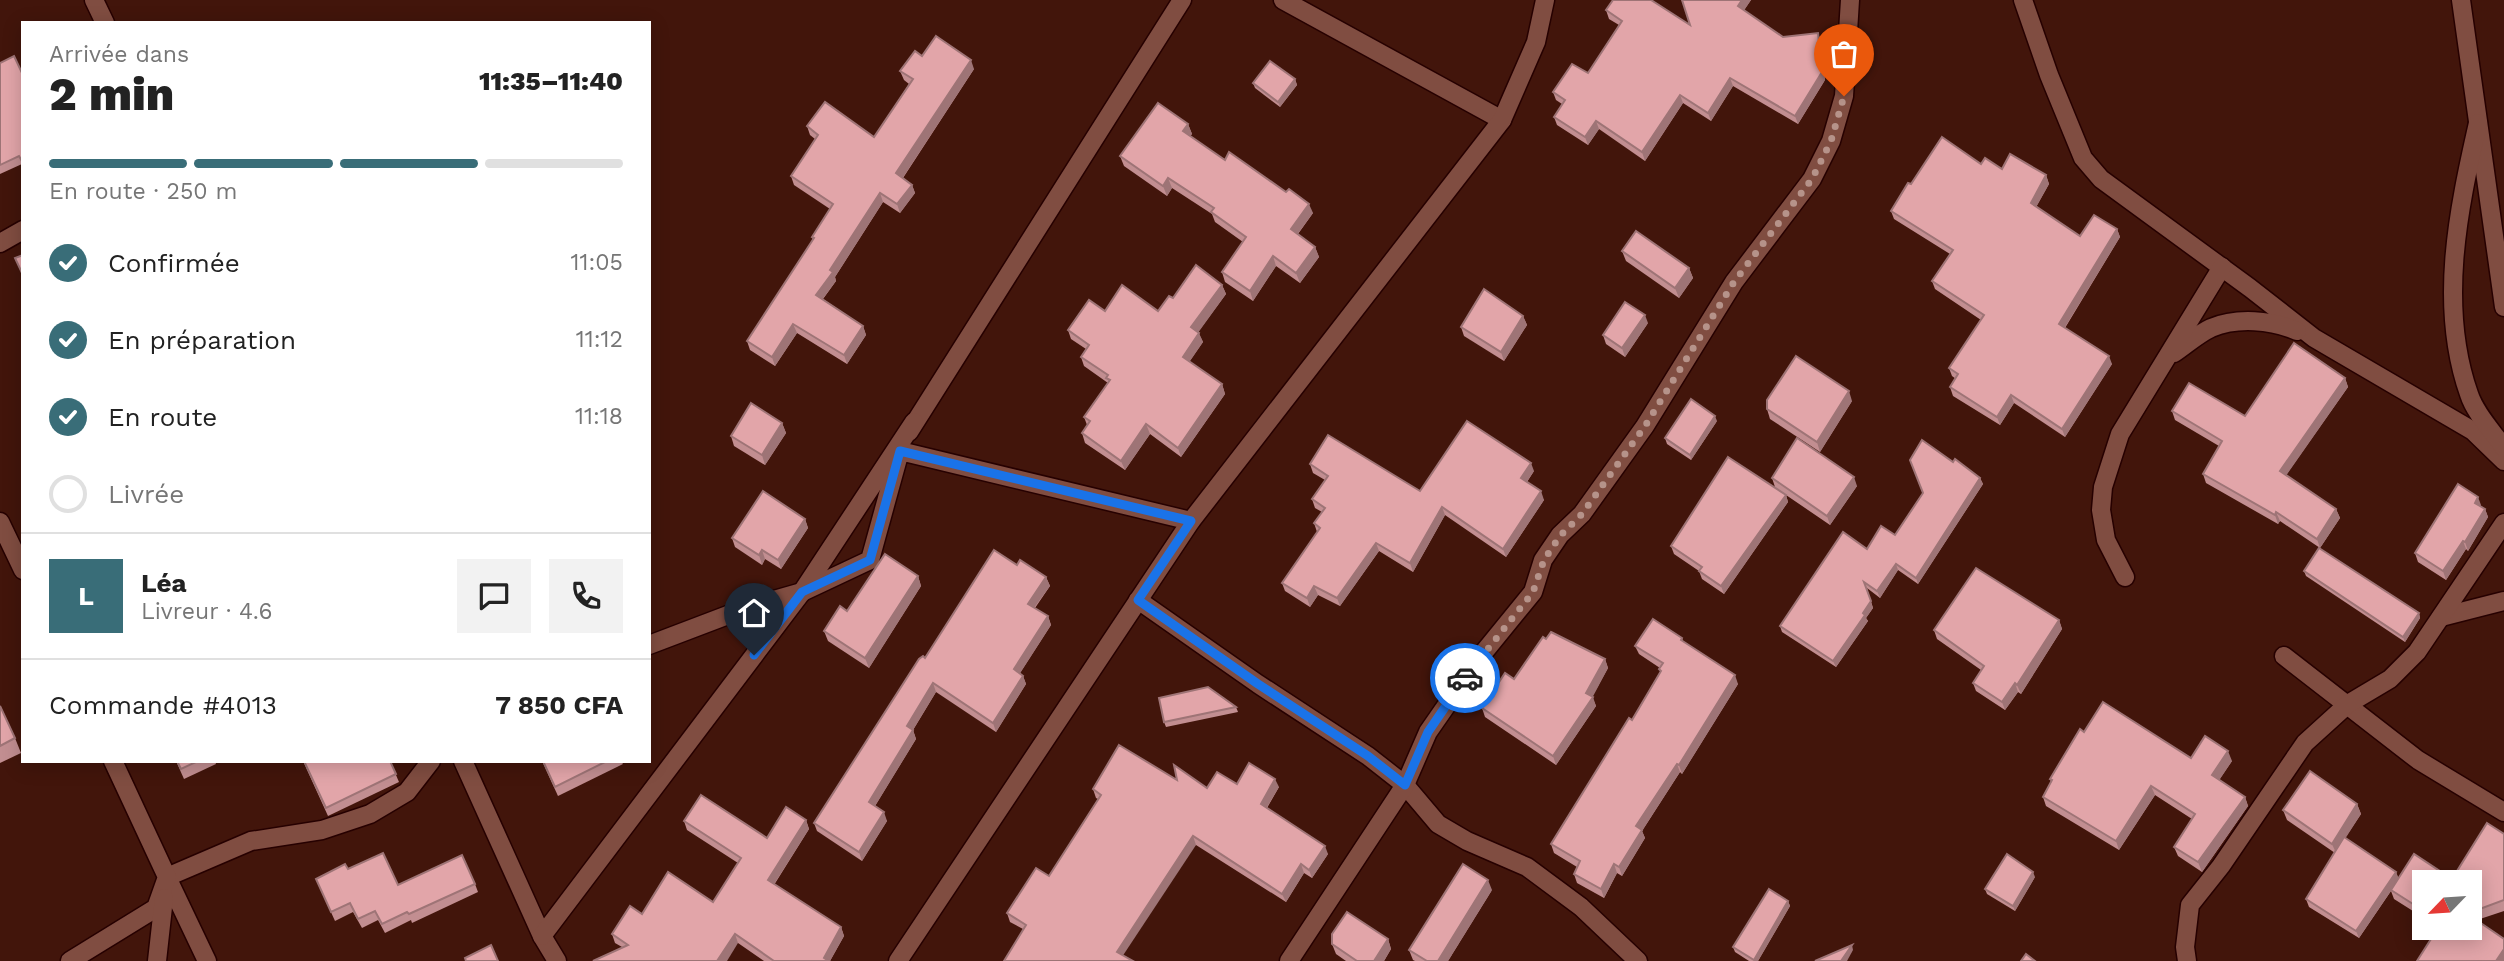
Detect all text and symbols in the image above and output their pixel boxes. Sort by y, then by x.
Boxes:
pin [1814,24,1874,96]
icon: bag [1825,35,1863,73]
text: Arrivée dans [49,41,189,68]
text: 11:35–11:40 [479,66,623,96]
text: 2 min [49,67,174,121]
text: En route · 250 m [49,178,237,205]
icon: check [49,244,87,282]
text: Confirmée [108,248,240,278]
text: 11:05 [571,249,623,276]
icon: check [49,321,87,359]
text: En préparation [108,325,296,355]
text: 11:12 [576,326,623,353]
icon: check [49,398,87,436]
text: En route [108,402,217,432]
text: 11:18 [575,403,623,430]
text: Livrée [108,479,184,509]
button: chat [457,559,531,633]
button: phone [549,559,623,633]
text: Léa [141,568,187,598]
text: L [78,581,94,611]
pin [724,583,784,655]
icon: home [735,594,773,632]
text: Livreur · 4.6 [141,598,273,625]
courier [1430,643,1500,713]
icon: car [1446,659,1484,697]
text: Commande #4013 [49,690,277,720]
text: 7 850 CFA [495,690,623,720]
north arrow [2412,870,2482,940]
map controls [2412,870,2482,940]

